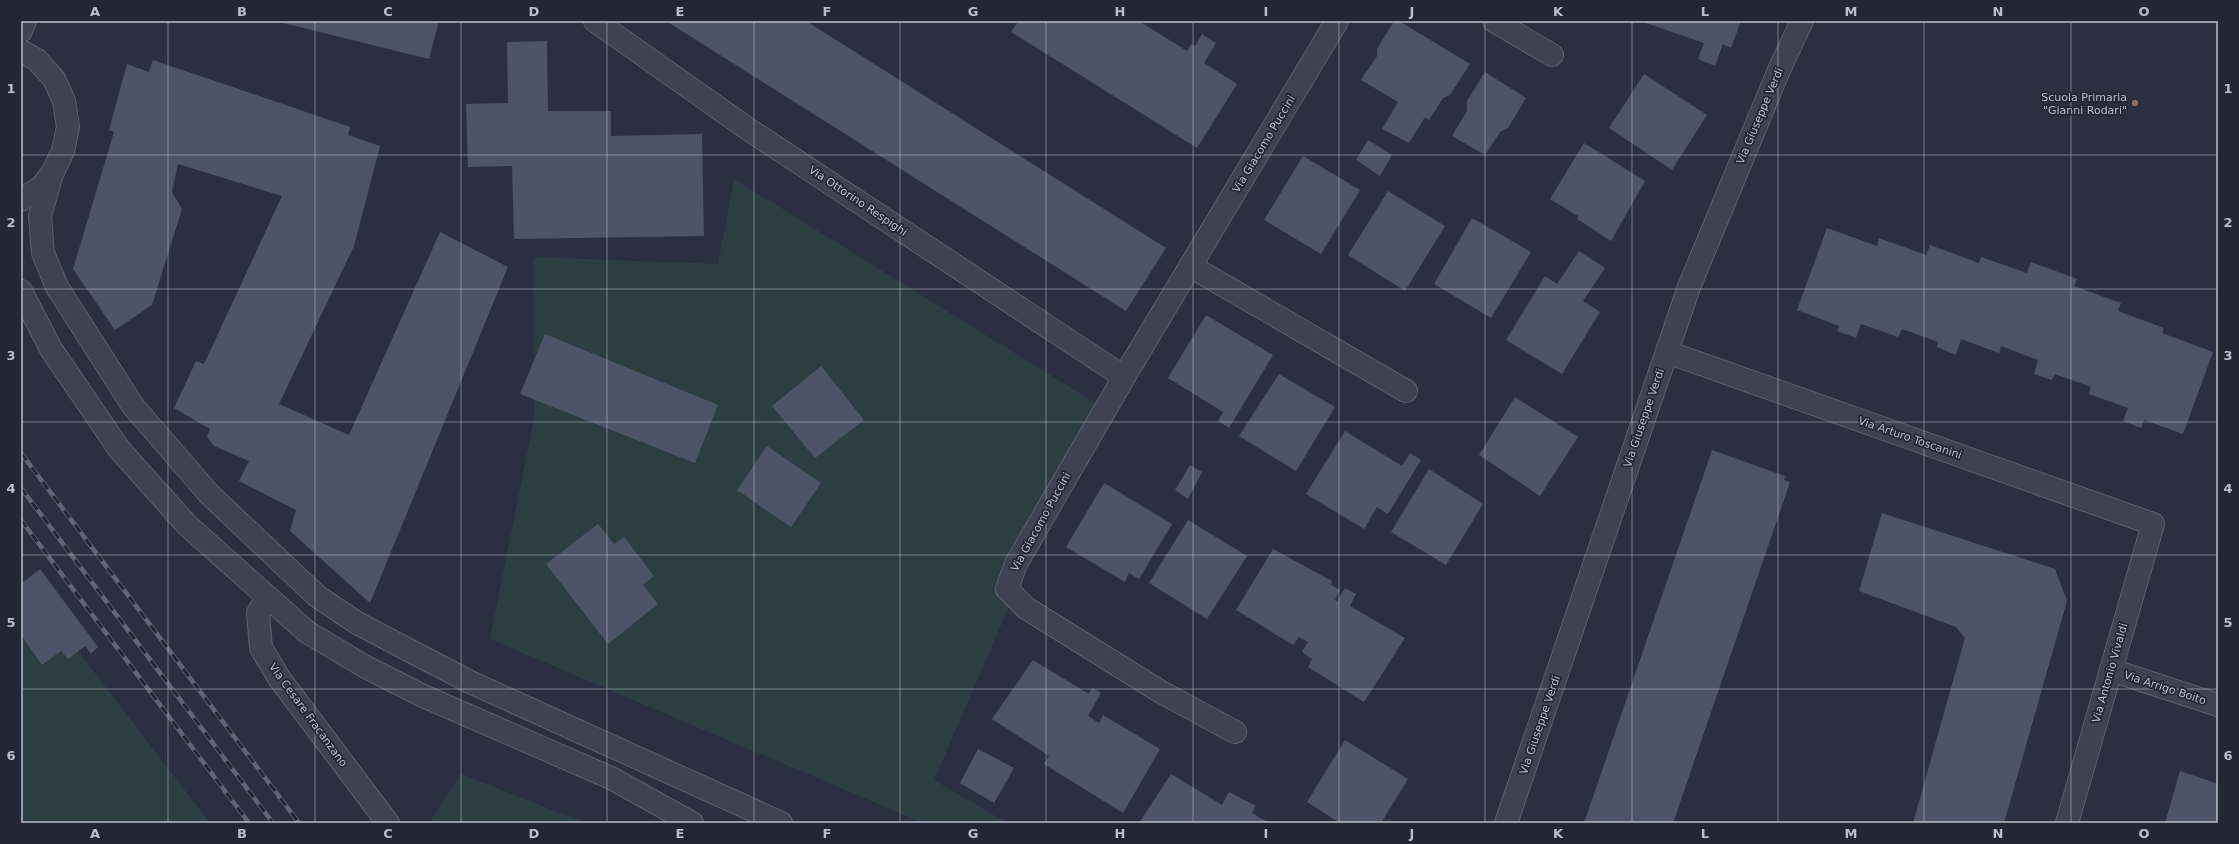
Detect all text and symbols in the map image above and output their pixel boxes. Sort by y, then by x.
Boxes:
text: A [90,4,100,19]
text: B [237,4,247,19]
text: C [383,4,393,19]
text: D [529,4,540,19]
text: E [676,4,684,19]
text: F [823,4,831,19]
text: G [968,4,978,19]
text: H [1115,4,1125,19]
text: I [1264,4,1268,19]
text: J [1409,4,1414,19]
text: K [1553,4,1564,19]
text: L [1701,4,1709,19]
text: M [1845,4,1857,19]
text: N [1993,4,2003,19]
text: O [2138,4,2150,19]
street label: Via Giuseppe Verdi [1734,66,1786,166]
text: 1 [6,81,16,96]
text: 1 [2223,81,2233,96]
place label: Scuola Primaria "Gianni Rodari" [2041,91,2127,117]
street label: Via Giacomo Puccini [1230,93,1298,195]
marker: Scuola Primaria "Gianni Rodari" [2130,98,2140,108]
street label: Via Ottorino Respighi [806,163,910,239]
text: 2 [6,215,16,230]
text: 2 [2223,215,2233,230]
text: 3 [6,348,16,363]
text: 3 [2223,348,2233,363]
street label: Via Giuseppe Verdi [1621,367,1667,469]
street label: Via Arturo Toscanini [1857,414,1963,462]
street label: Via Giacomo Puccini [1008,470,1074,574]
text: 4 [6,481,16,496]
text: 4 [2223,481,2233,496]
text: 5 [6,615,16,630]
text: 5 [2223,615,2233,630]
street label: Via Antonio Vivaldi [2090,622,2130,724]
street label: Via Cesare Fracanzano [266,661,350,770]
street label: Via Arrigo Boito [2122,669,2208,707]
street label: Via Giuseppe Verdi [1517,674,1563,776]
text: 6 [6,748,16,763]
text: 6 [2223,748,2233,763]
text: A [90,826,100,841]
text: B [237,826,247,841]
text: C [383,826,393,841]
text: D [529,826,540,841]
text: E [676,826,684,841]
text: F [823,826,831,841]
text: G [968,826,978,841]
text: H [1115,826,1125,841]
text: I [1264,826,1268,841]
text: J [1409,826,1414,841]
text: K [1553,826,1564,841]
text: L [1701,826,1709,841]
text: M [1845,826,1857,841]
text: N [1993,826,2003,841]
text: O [2138,826,2150,841]

